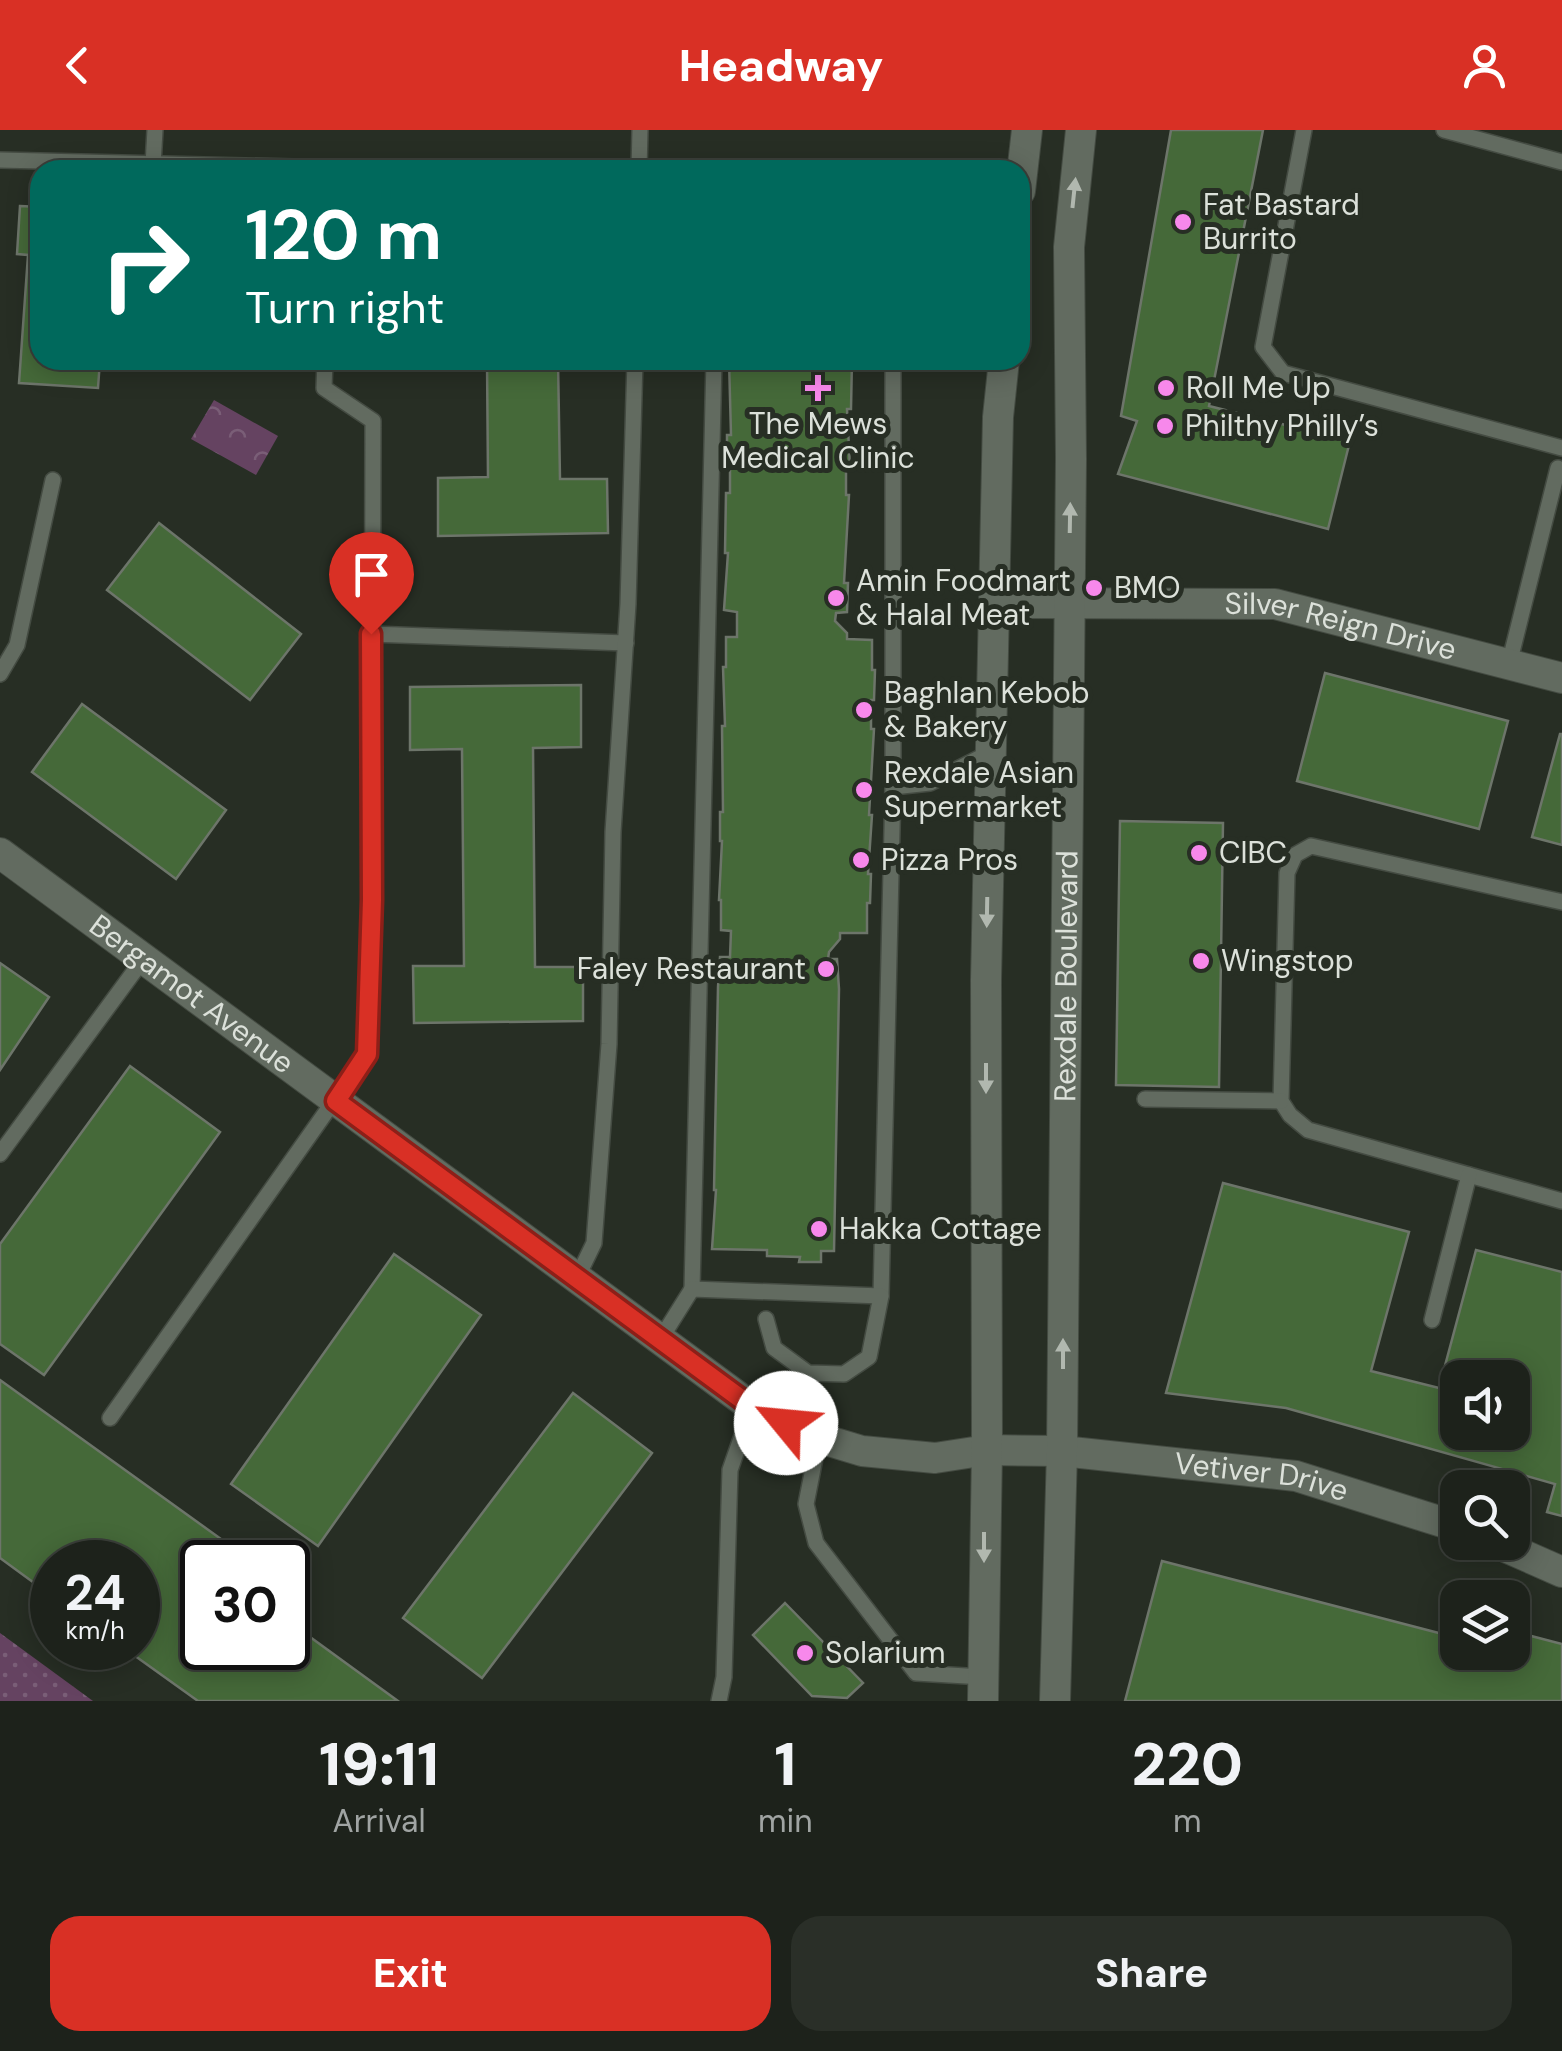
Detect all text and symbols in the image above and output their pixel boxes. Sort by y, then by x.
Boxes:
text: Headway [679,36,883,95]
icon: back [50,38,105,93]
icon: person [1457,38,1512,93]
one-way arrow [1066,177,1082,209]
place label: Fat Bastard Burrito [1203,185,1360,258]
text: 120 m [245,190,442,281]
icon: right [80,200,210,330]
marker: Fat Bastard Burrito [1172,211,1194,233]
text: Turn right [245,278,444,337]
place label: Roll Me Up [1186,368,1331,407]
marker: The Mews Medical Clinic [805,375,831,401]
marker: Roll Me Up [1155,377,1177,399]
place label: The Mews Medical Clinic [721,404,915,477]
place label: Philthy Philly’s [1185,406,1379,445]
marker: Philthy Philly’s [1154,415,1176,437]
one-way arrow [1062,501,1078,533]
pin [329,532,414,635]
icon: arrive [344,547,399,602]
place label: Amin Foodmart & Halal Meat [856,561,1071,634]
place label: BMO [1114,568,1181,607]
marker: BMO [1083,577,1105,599]
street label: Silver Reign Drive [1225,584,1460,669]
marker: Amin Foodmart & Halal Meat [825,587,847,609]
place label: Baghlan Kebob & Bakery [884,673,1090,746]
marker: Baghlan Kebob & Bakery [853,699,875,721]
place label: Rexdale Asian Supermarket [884,753,1074,826]
marker: Rexdale Asian Supermarket [853,779,875,801]
place label: CIBC [1219,833,1287,872]
place label: Pizza Pros [881,840,1018,879]
marker: CIBC [1188,842,1210,864]
marker: Pizza Pros [850,849,872,871]
street label: Rexdale Boulevard [1045,850,1086,1102]
one-way arrow [979,897,995,929]
street label: Bergamot Avenue [82,906,302,1082]
place label: Wingstop [1221,941,1354,980]
place label: Faley Restaurant [577,949,806,988]
marker: Wingstop [1190,950,1212,972]
marker: Faley Restaurant [815,958,837,980]
one-way arrow [978,1062,994,1094]
place label: Hakka Cottage [839,1209,1042,1248]
marker: Hakka Cottage [808,1218,830,1240]
one-way arrow [1055,1337,1071,1369]
map controls [1440,1360,1530,1670]
button: sound [1440,1360,1530,1450]
position arrow [734,1371,838,1475]
street label: Vetiver Drive [1173,1443,1353,1510]
button: search [1440,1470,1530,1560]
one-way arrow [976,1532,992,1564]
speed limit sign: 30 [180,1540,310,1670]
text: 24 [65,1560,126,1626]
button: layers [1440,1580,1530,1670]
text: km/h [65,1614,125,1647]
place label: Solarium [825,1633,945,1672]
marker: Solarium [794,1642,816,1664]
text: 19:11 [319,1725,439,1804]
text: 1 [774,1725,796,1804]
text: 220 [1132,1725,1243,1804]
text: Arrival [332,1800,426,1842]
text: min [758,1800,813,1842]
text: m [1173,1800,1202,1842]
button: Exit [50,1916,771,2031]
button: Share [791,1916,1512,2031]

